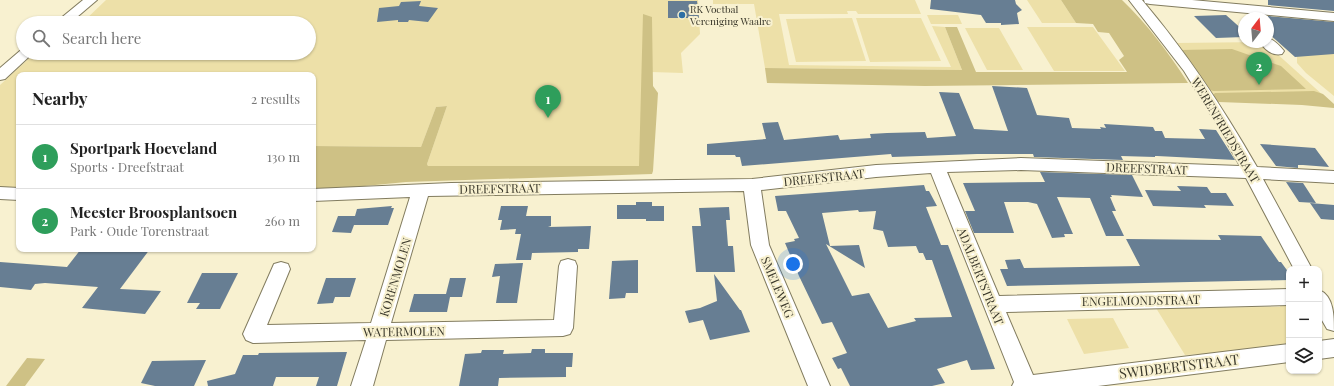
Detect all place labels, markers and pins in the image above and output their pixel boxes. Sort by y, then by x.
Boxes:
place label: RK Voetbal Vereniging Waalre [689,2,771,28]
marker: RK Voetbal Vereniging Waalre [677,10,687,20]
pin: 2 [1246,52,1272,85]
pin: 1 [535,85,561,118]

